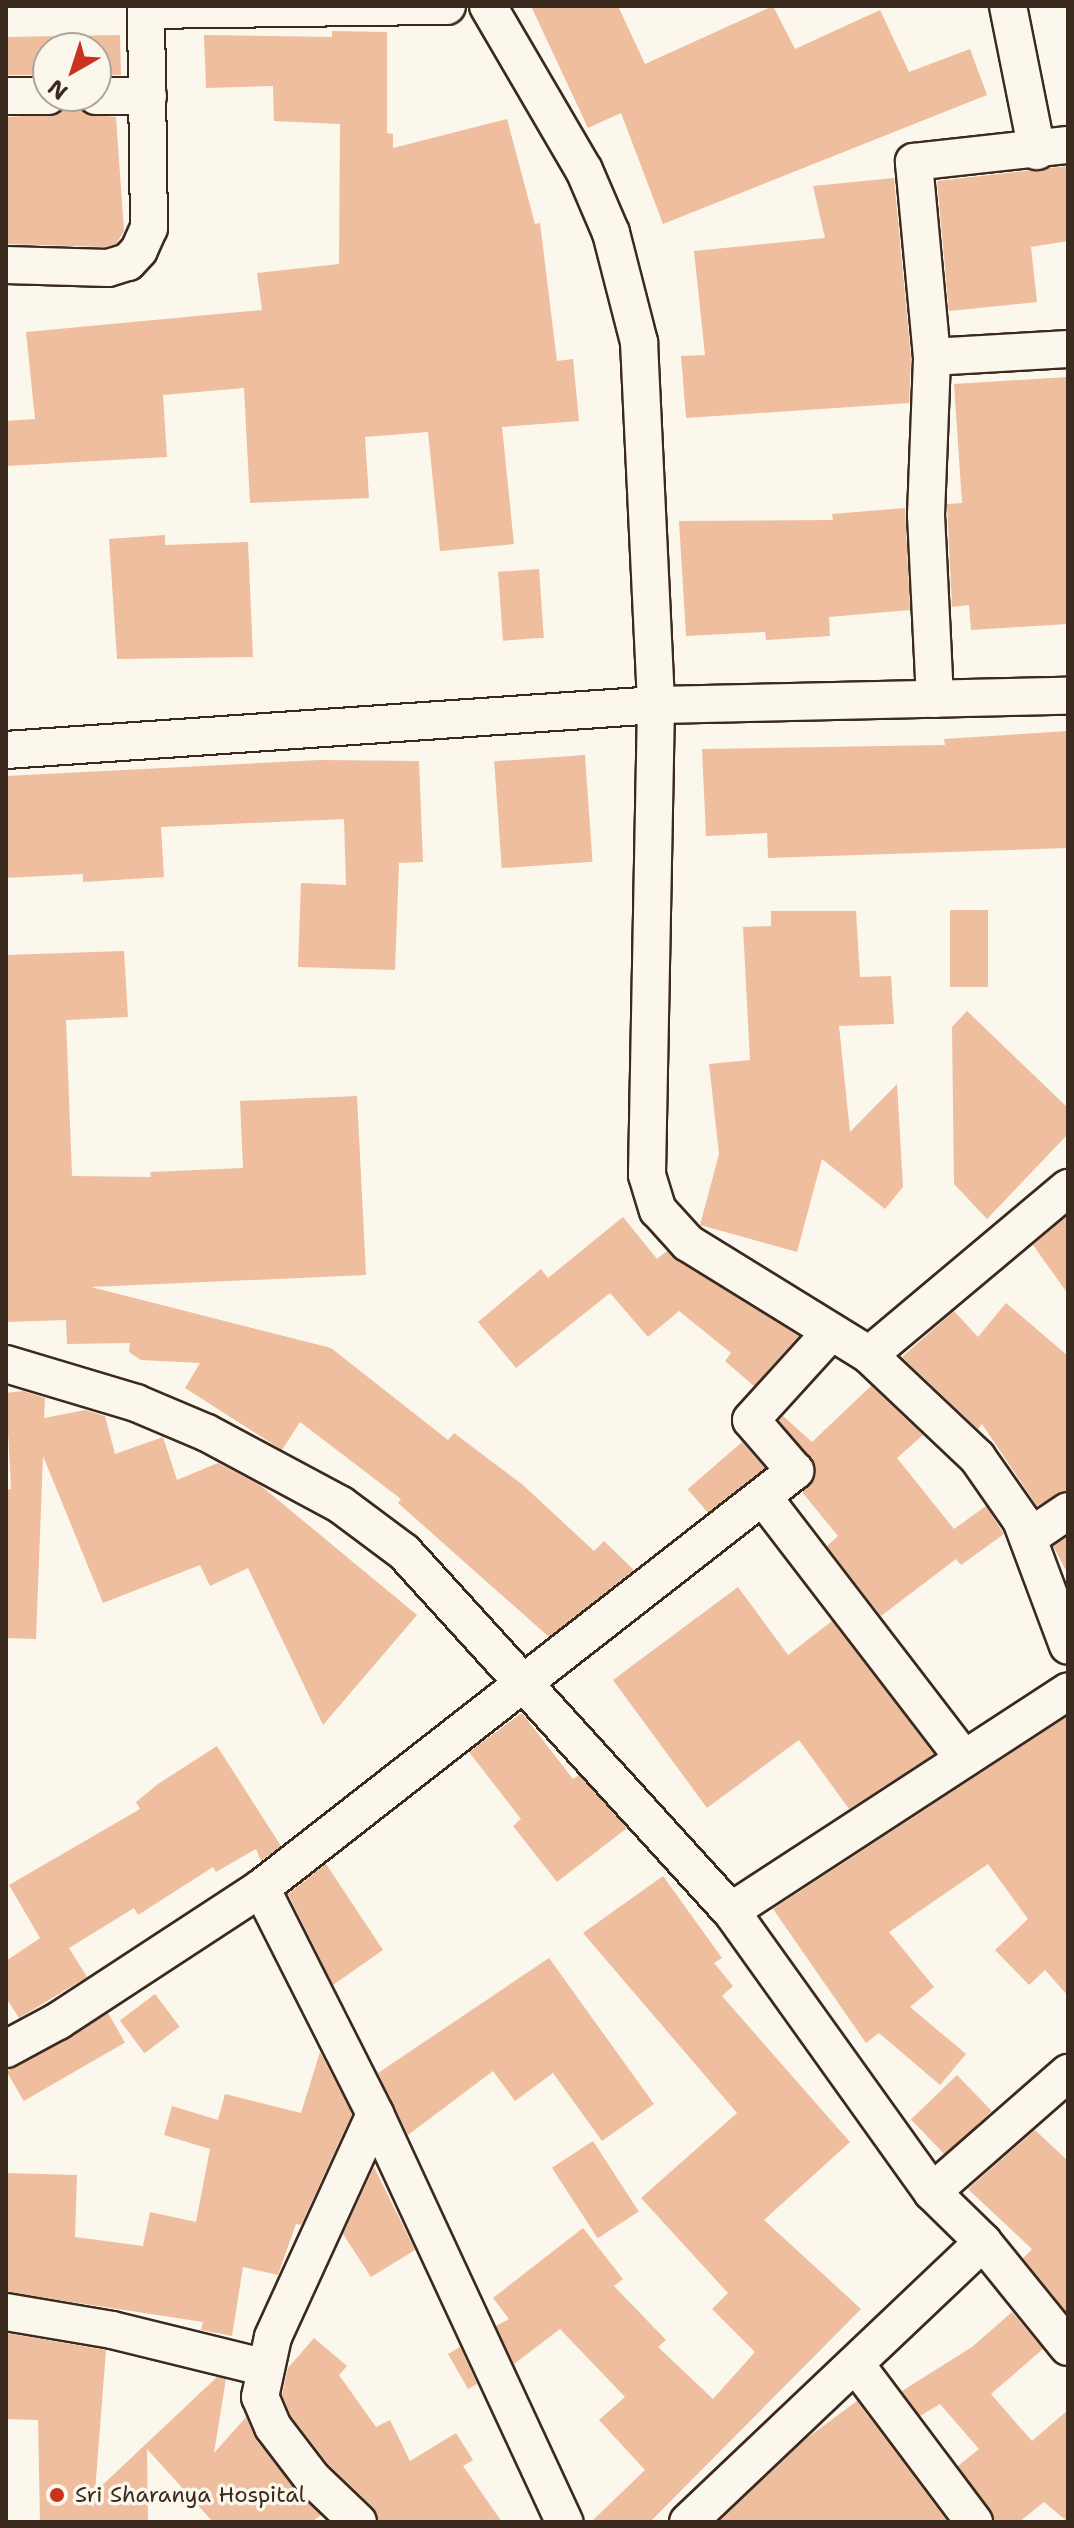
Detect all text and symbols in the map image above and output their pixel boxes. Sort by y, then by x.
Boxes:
north arrow [32,32,112,112]
text: N [42,73,74,106]
place label: Sri Sharanya Hospital [75,2482,305,2508]
marker: Sri Sharanya Hospital [46,2484,68,2506]

